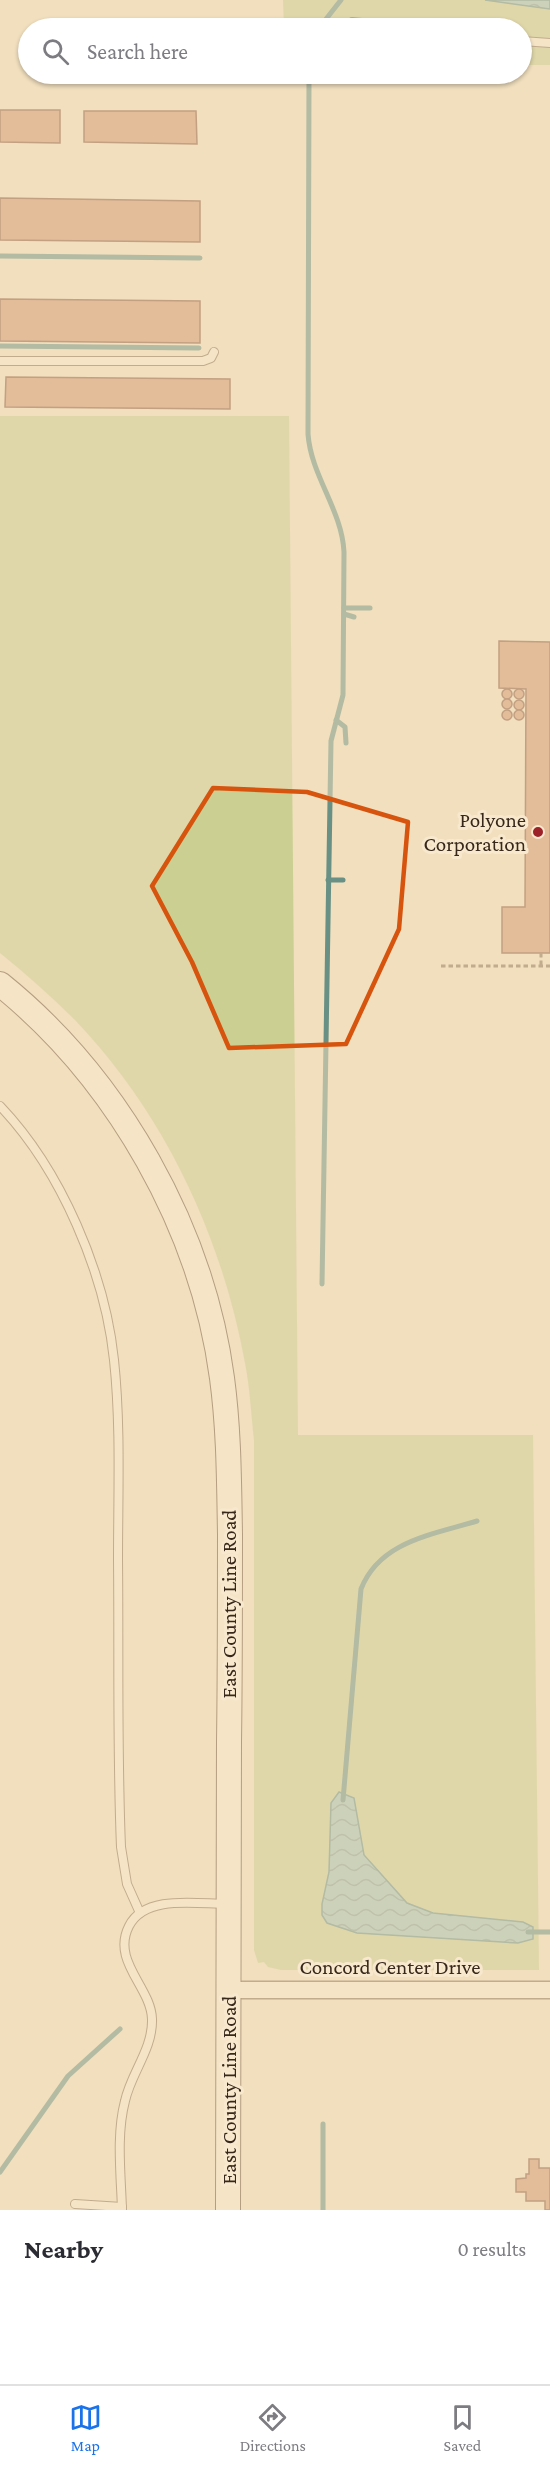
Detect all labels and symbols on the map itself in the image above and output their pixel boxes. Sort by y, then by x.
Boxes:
place label: Polyone Corporation [423,808,526,856]
marker: Polyone Corporation [531,825,545,839]
street label: East County Line Road [217,1510,241,1698]
street label: Concord Center Drive [300,1955,480,1979]
street label: East County Line Road [217,1996,241,2184]

